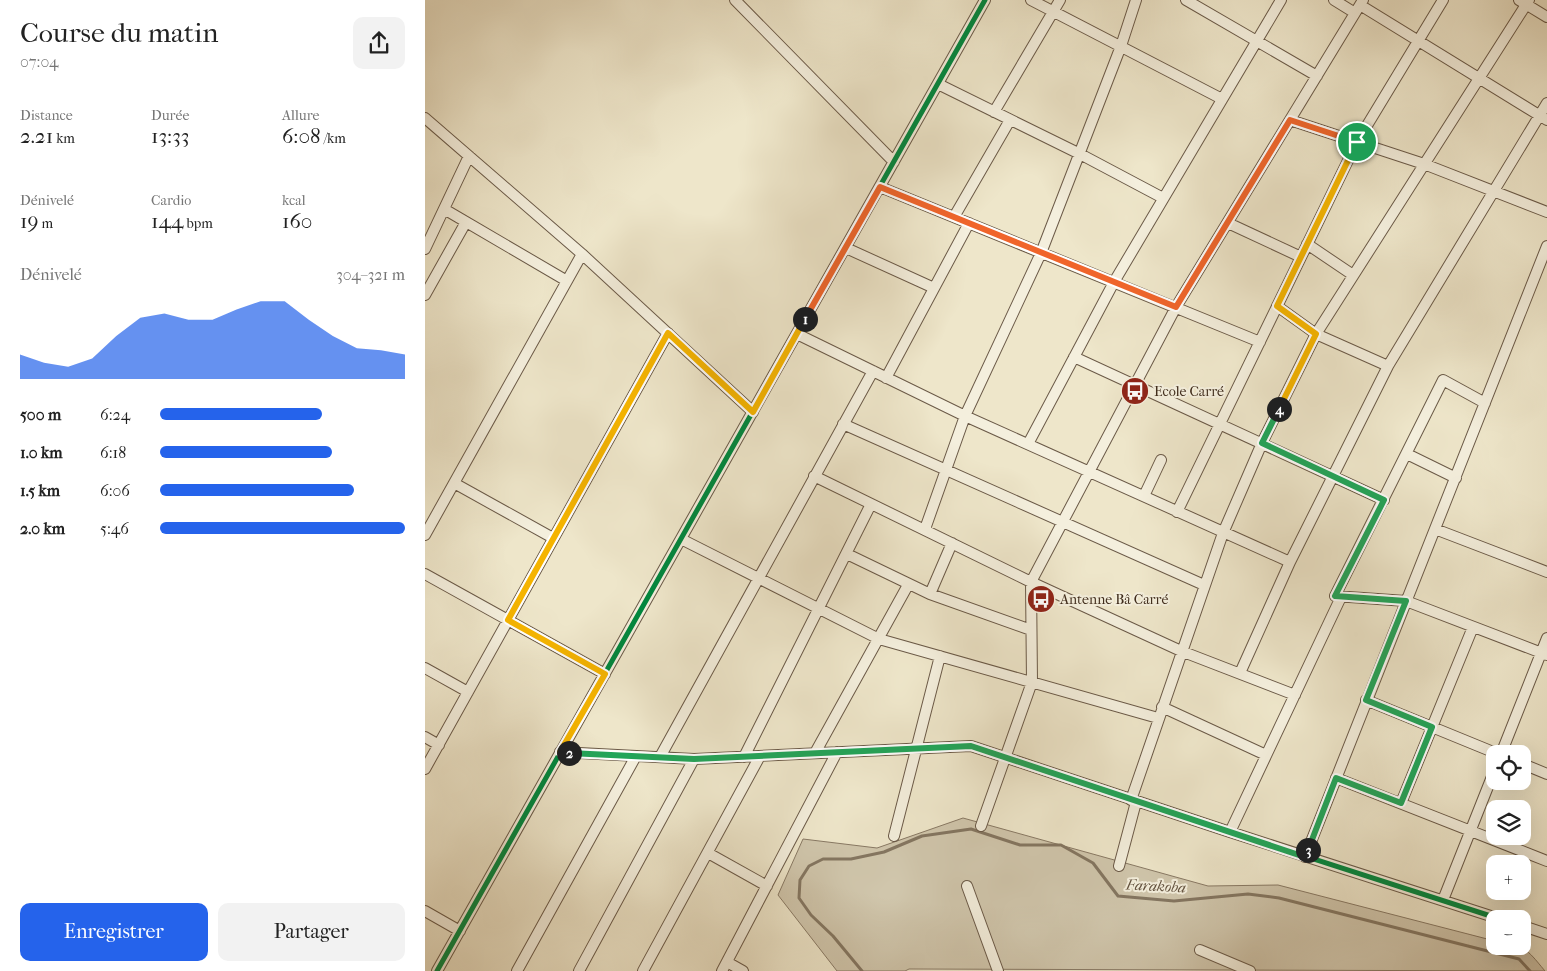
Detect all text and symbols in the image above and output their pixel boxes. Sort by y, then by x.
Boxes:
text: Course du matin [20,16,219,49]
button: share [353,17,405,69]
text: 07:04 [20,52,59,71]
text: Distance [20,107,73,124]
text: Durée [151,107,189,124]
text: Allure [282,107,319,124]
pin [1336,121,1378,163]
text: 2.21 [20,124,53,148]
text: 13:33 [151,124,189,148]
text: 6:08 [282,124,321,148]
icon: arrive [1343,128,1371,156]
text: km [53,130,75,147]
text: /km [321,130,346,147]
text: Dénivelé [20,192,74,209]
text: Cardio [151,192,191,209]
text: kcal [282,192,306,209]
text: 19 [20,209,39,233]
text: 144 [151,209,183,233]
text: 160 [282,209,312,233]
text: m [39,215,53,232]
text: bpm [183,215,213,232]
text: Dénivelé [20,265,82,284]
text: 304–321 m [336,265,405,284]
pin: 1 [793,306,817,332]
text: 1 [803,311,808,328]
bus stop icon: Ecole Carré [1120,376,1150,406]
place label: Ecole Carré [1154,383,1224,400]
pin: 4 [1267,396,1291,422]
text: 4 [1275,401,1284,418]
text: 500 m [20,405,61,424]
text: 6:24 [100,405,130,424]
text: 1.0 km [20,443,63,462]
text: 6:18 [100,443,126,462]
text: 1.5 km [20,481,60,500]
text: 6:06 [100,481,130,500]
text: 2.0 km [20,519,65,538]
text: 5:46 [100,519,129,538]
bus stop icon: Antenne Bâ Carré [1026,584,1056,614]
place label: Antenne Bâ Carré [1059,591,1168,608]
pin: 2 [557,740,581,766]
text: 2 [566,745,573,762]
map controls [1486,745,1531,955]
button: locate [1486,745,1531,790]
button: layers [1486,800,1531,845]
pin: 3 [1295,838,1321,862]
text: 3 [1306,842,1311,859]
button: + [1486,855,1531,900]
water label: Farakoba [1125,875,1187,897]
button: Enregistrer [20,903,208,961]
button: Partager [218,903,405,961]
button: − [1486,910,1531,955]

